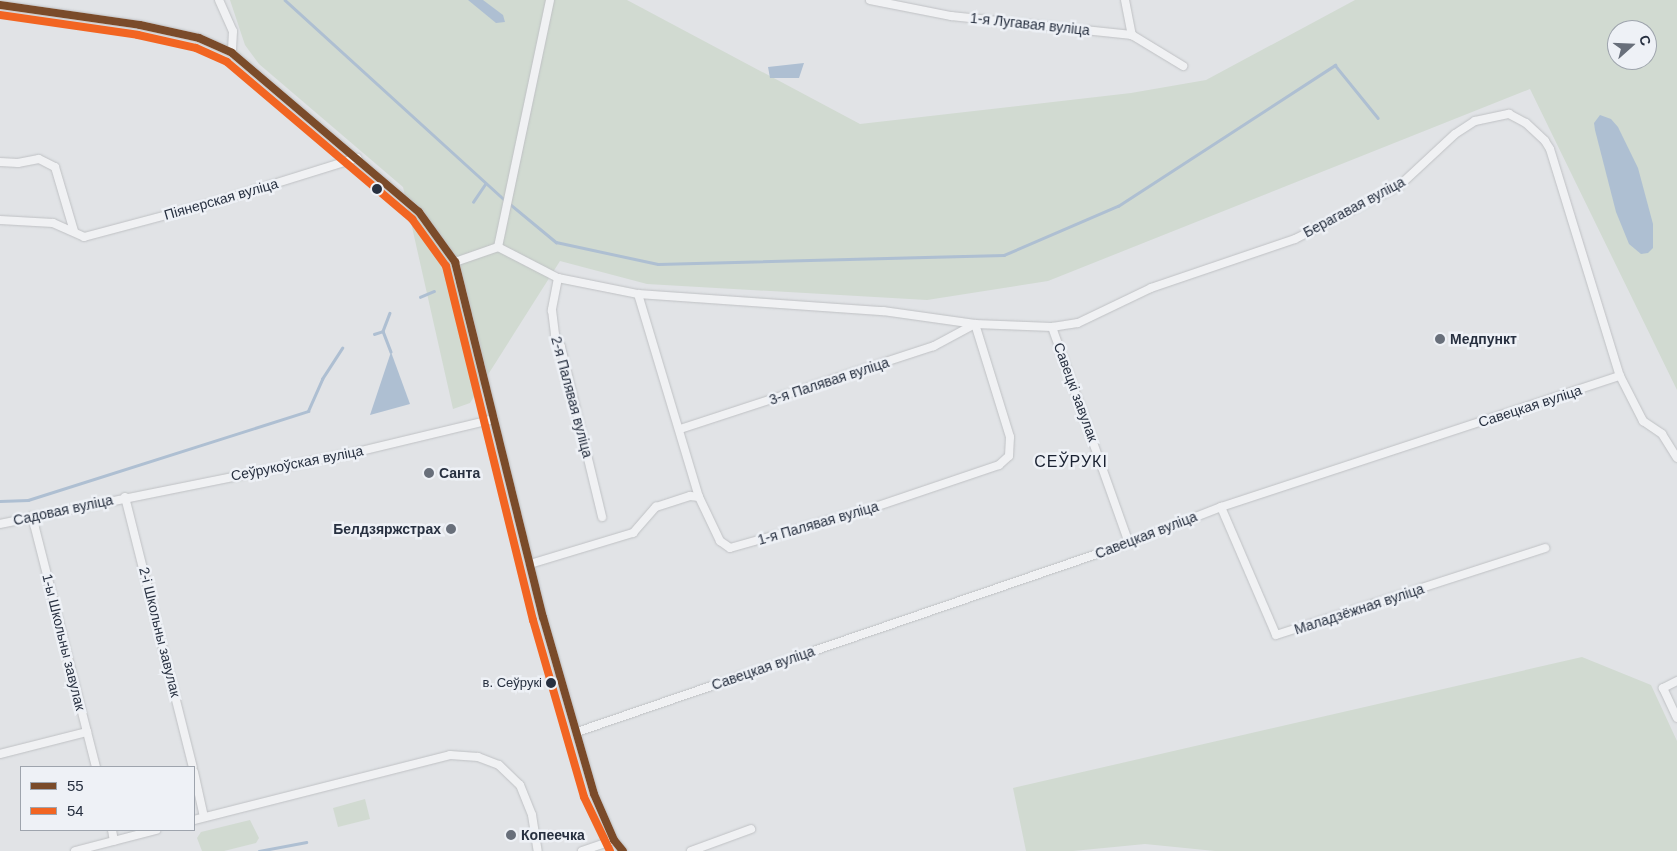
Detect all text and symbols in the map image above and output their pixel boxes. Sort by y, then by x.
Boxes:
street label: 1-я Лугавая вуліца [969,9,1091,39]
north arrow [1607,20,1657,70]
text: С [1636,33,1654,48]
street label: Берагавая вуліца [1300,173,1408,241]
street label: Піянерская вуліца [162,175,280,223]
unlabelled marker [372,184,382,194]
place label: Медпункт [1450,331,1517,347]
marker: Медпункт [1434,333,1446,345]
street label: 2-я Палявая вуліца [548,334,596,460]
street label: Савецкі завулак [1050,340,1102,444]
street label: 3-я Палявая вуліца [767,354,891,408]
street label: Савецкая вуліца [1476,381,1584,431]
street label: Сеўрукоўская вуліца [230,442,364,484]
district label: СЕЎРУКІ [1033,452,1109,472]
place label: Санта [439,465,480,481]
marker: Санта [423,467,435,479]
street label: Садовая вуліца [12,491,114,529]
street label: 1-я Палявая вуліца [756,498,880,548]
street label: Савецкая вуліца [1093,508,1199,562]
place label: Белдзяржстрах [333,521,441,537]
marker: Белдзяржстрах [445,523,457,535]
street label: 2-і Школьны завулак [136,565,184,699]
street label: 1-ы Школьны завулак [39,572,89,712]
street label: Маладзёжная вуліца [1292,580,1426,638]
street label: Савецкая вуліца [709,643,817,693]
place label: в. Сеўрукі [483,675,542,691]
marker: в. Сеўрукі [546,678,556,688]
legend [20,766,195,831]
text: 55 [67,777,84,794]
text: 54 [67,802,84,819]
place label: Копеечка [521,827,585,843]
marker: Копеечка [505,829,517,841]

